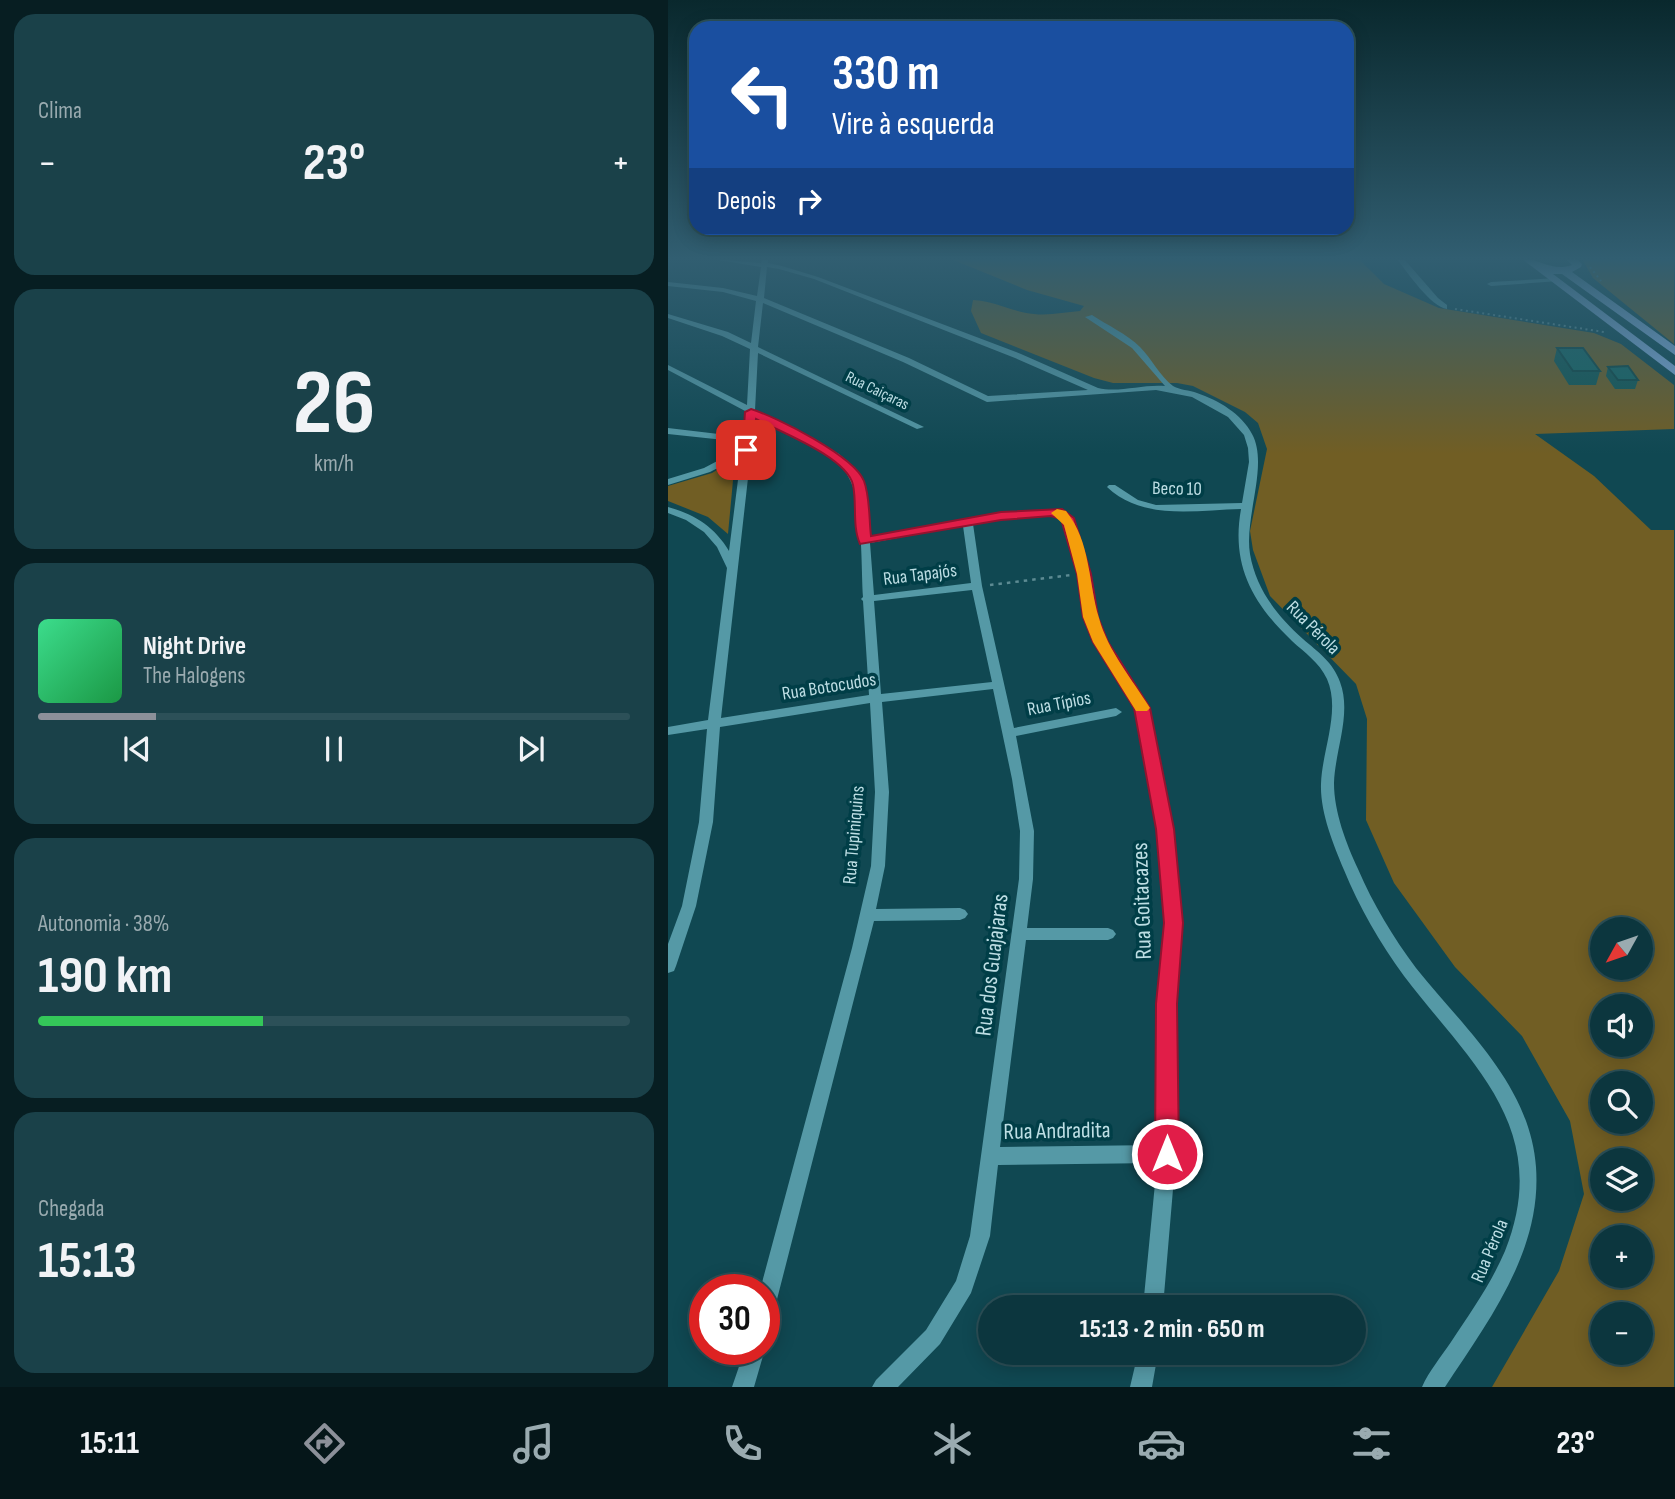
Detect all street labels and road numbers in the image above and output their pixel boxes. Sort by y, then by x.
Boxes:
street label: Rua Caiçaras [842,368,912,415]
street label: Beco 10 [1152,477,1202,501]
street label: Rua Tapajós [882,559,958,591]
street label: Rua Pérola [1281,596,1345,660]
street label: Rua Botocudos [780,668,878,706]
street label: Rua Típios [1025,687,1093,721]
street label: Rua Tupiniquins [838,785,870,885]
street label: Rua Goitacazes [1126,842,1158,960]
street label: Rua dos Guajajaras [969,892,1015,1038]
street label: Rua Andradita [1003,1116,1111,1146]
street label: Rua Pérola [1466,1216,1514,1286]

